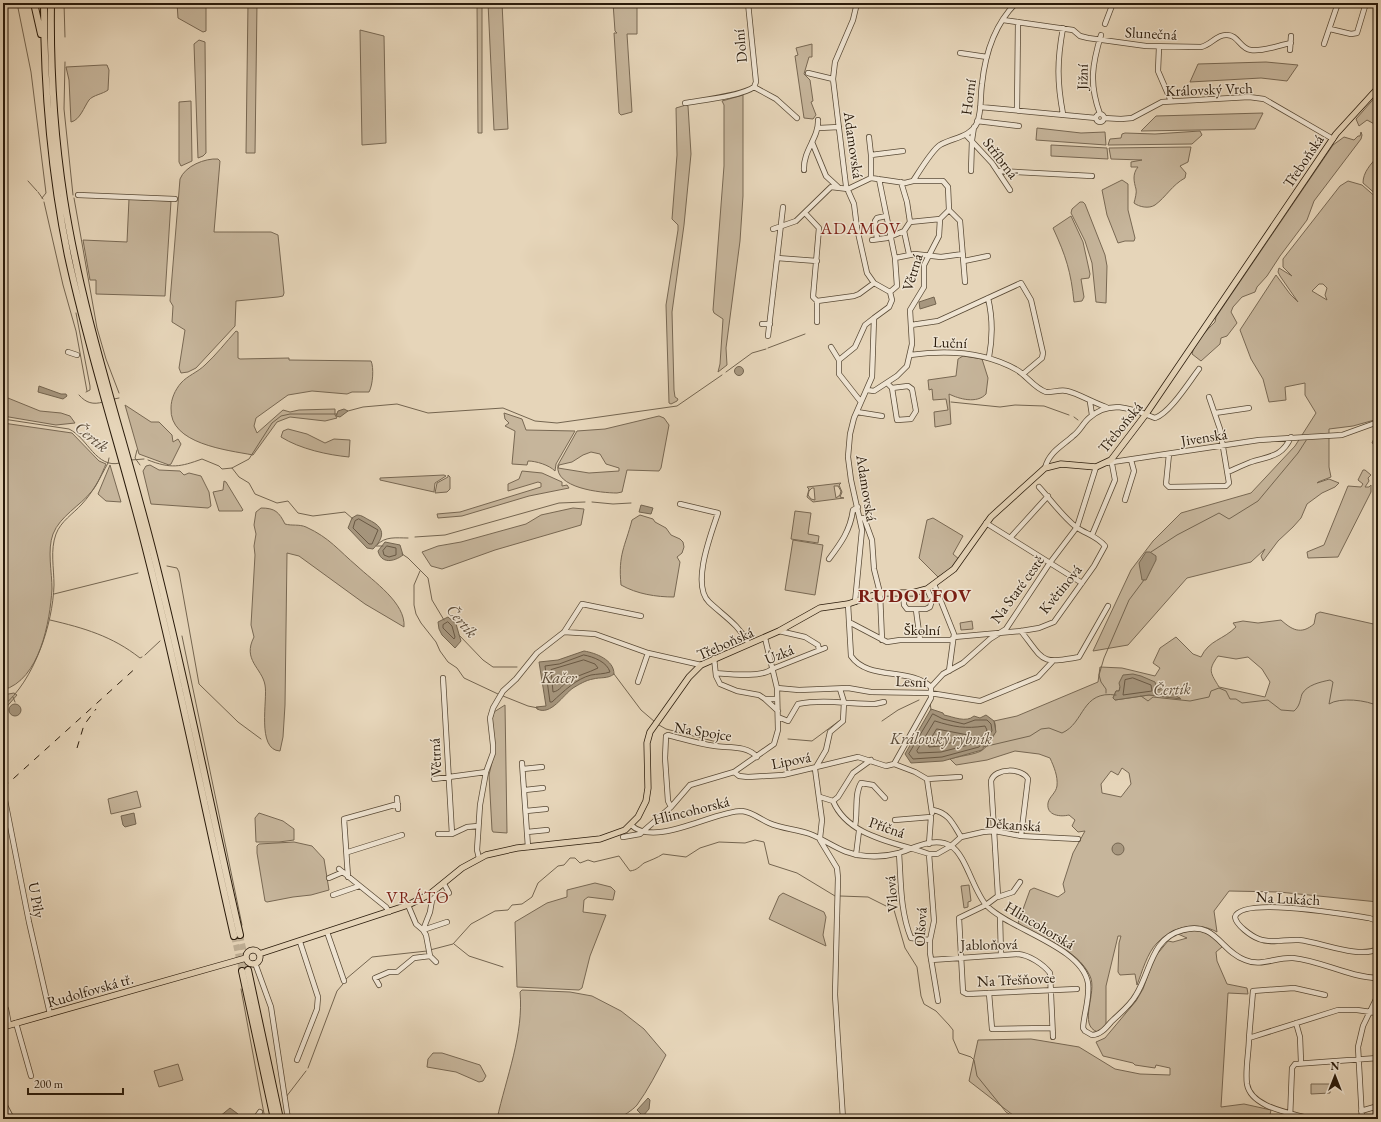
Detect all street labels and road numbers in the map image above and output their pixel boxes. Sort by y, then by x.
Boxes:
street label: Slunečná [1125,22,1177,44]
street label: Dolní [729,28,751,64]
street label: Jižní [1072,64,1092,92]
street label: Horní [956,77,980,116]
street label: Královský Vrch [1165,78,1253,100]
street label: Adamovská [840,109,868,180]
street label: Třeboňská [1278,131,1328,191]
street label: Stříbrná [979,134,1023,182]
street label: Větrná [897,251,927,293]
street label: Luční [933,332,968,352]
street label: Třeboňská [1094,398,1146,456]
street label: Jivenská [1178,424,1229,450]
street label: Adamovská [852,452,882,523]
street label: Na Staré cestě [986,551,1048,627]
street label: Květinová [1034,560,1086,618]
street label: Školní [904,620,941,639]
street label: Třeboňská [694,622,756,664]
street label: Úzká [762,640,796,668]
street label: Lesní [895,671,927,691]
street label: Na Spojce [673,717,733,745]
street label: Větrná [425,737,445,777]
street label: Lipová [770,747,812,773]
street label: Hlincohorská [651,791,731,829]
street label: Příčná [867,812,907,842]
street label: Děkanská [984,813,1042,835]
street label: Vilová [880,875,902,913]
street label: U Pily [24,880,50,920]
street label: Na Lukách [1255,887,1321,909]
street label: Hlincohorská [1002,897,1078,953]
street label: Olšová [909,907,931,947]
street label: Jabloňová [958,934,1018,954]
street label: Na Třešňovce [977,967,1056,991]
street label: Rudolfovská tř. [45,969,135,1011]

